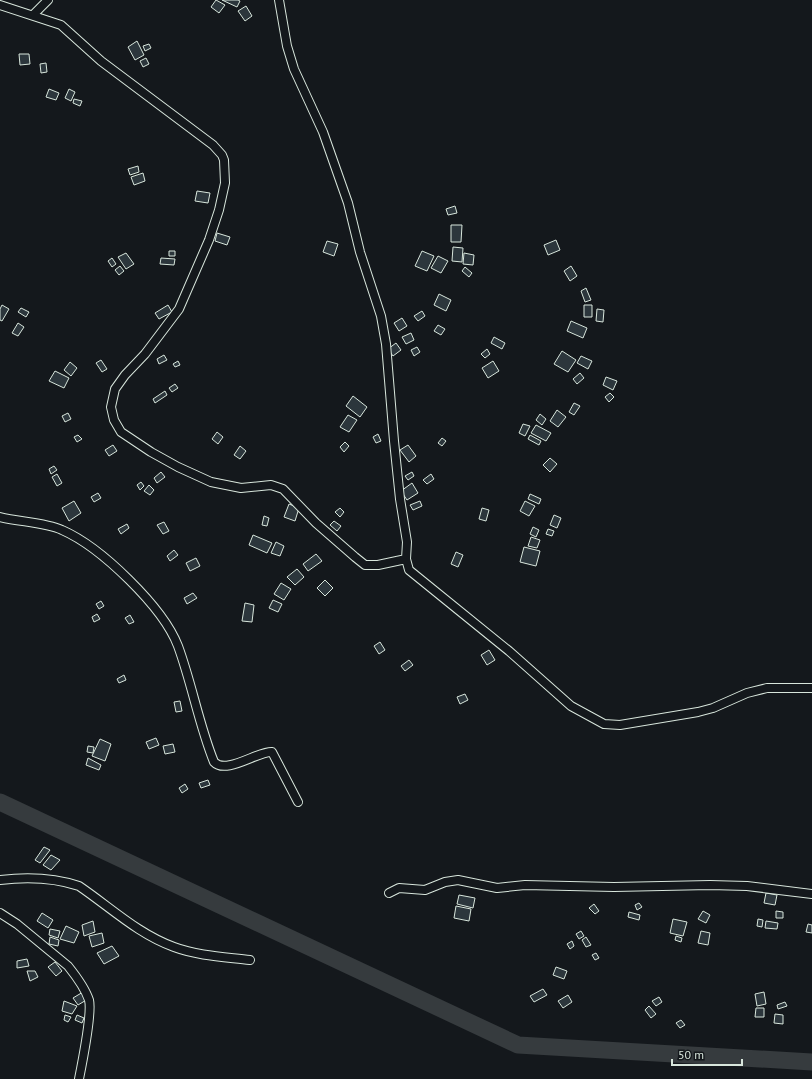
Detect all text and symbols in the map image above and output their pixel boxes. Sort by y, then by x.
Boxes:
scale bar [672,1041,742,1067]
text: 50 m [678,1047,704,1062]

